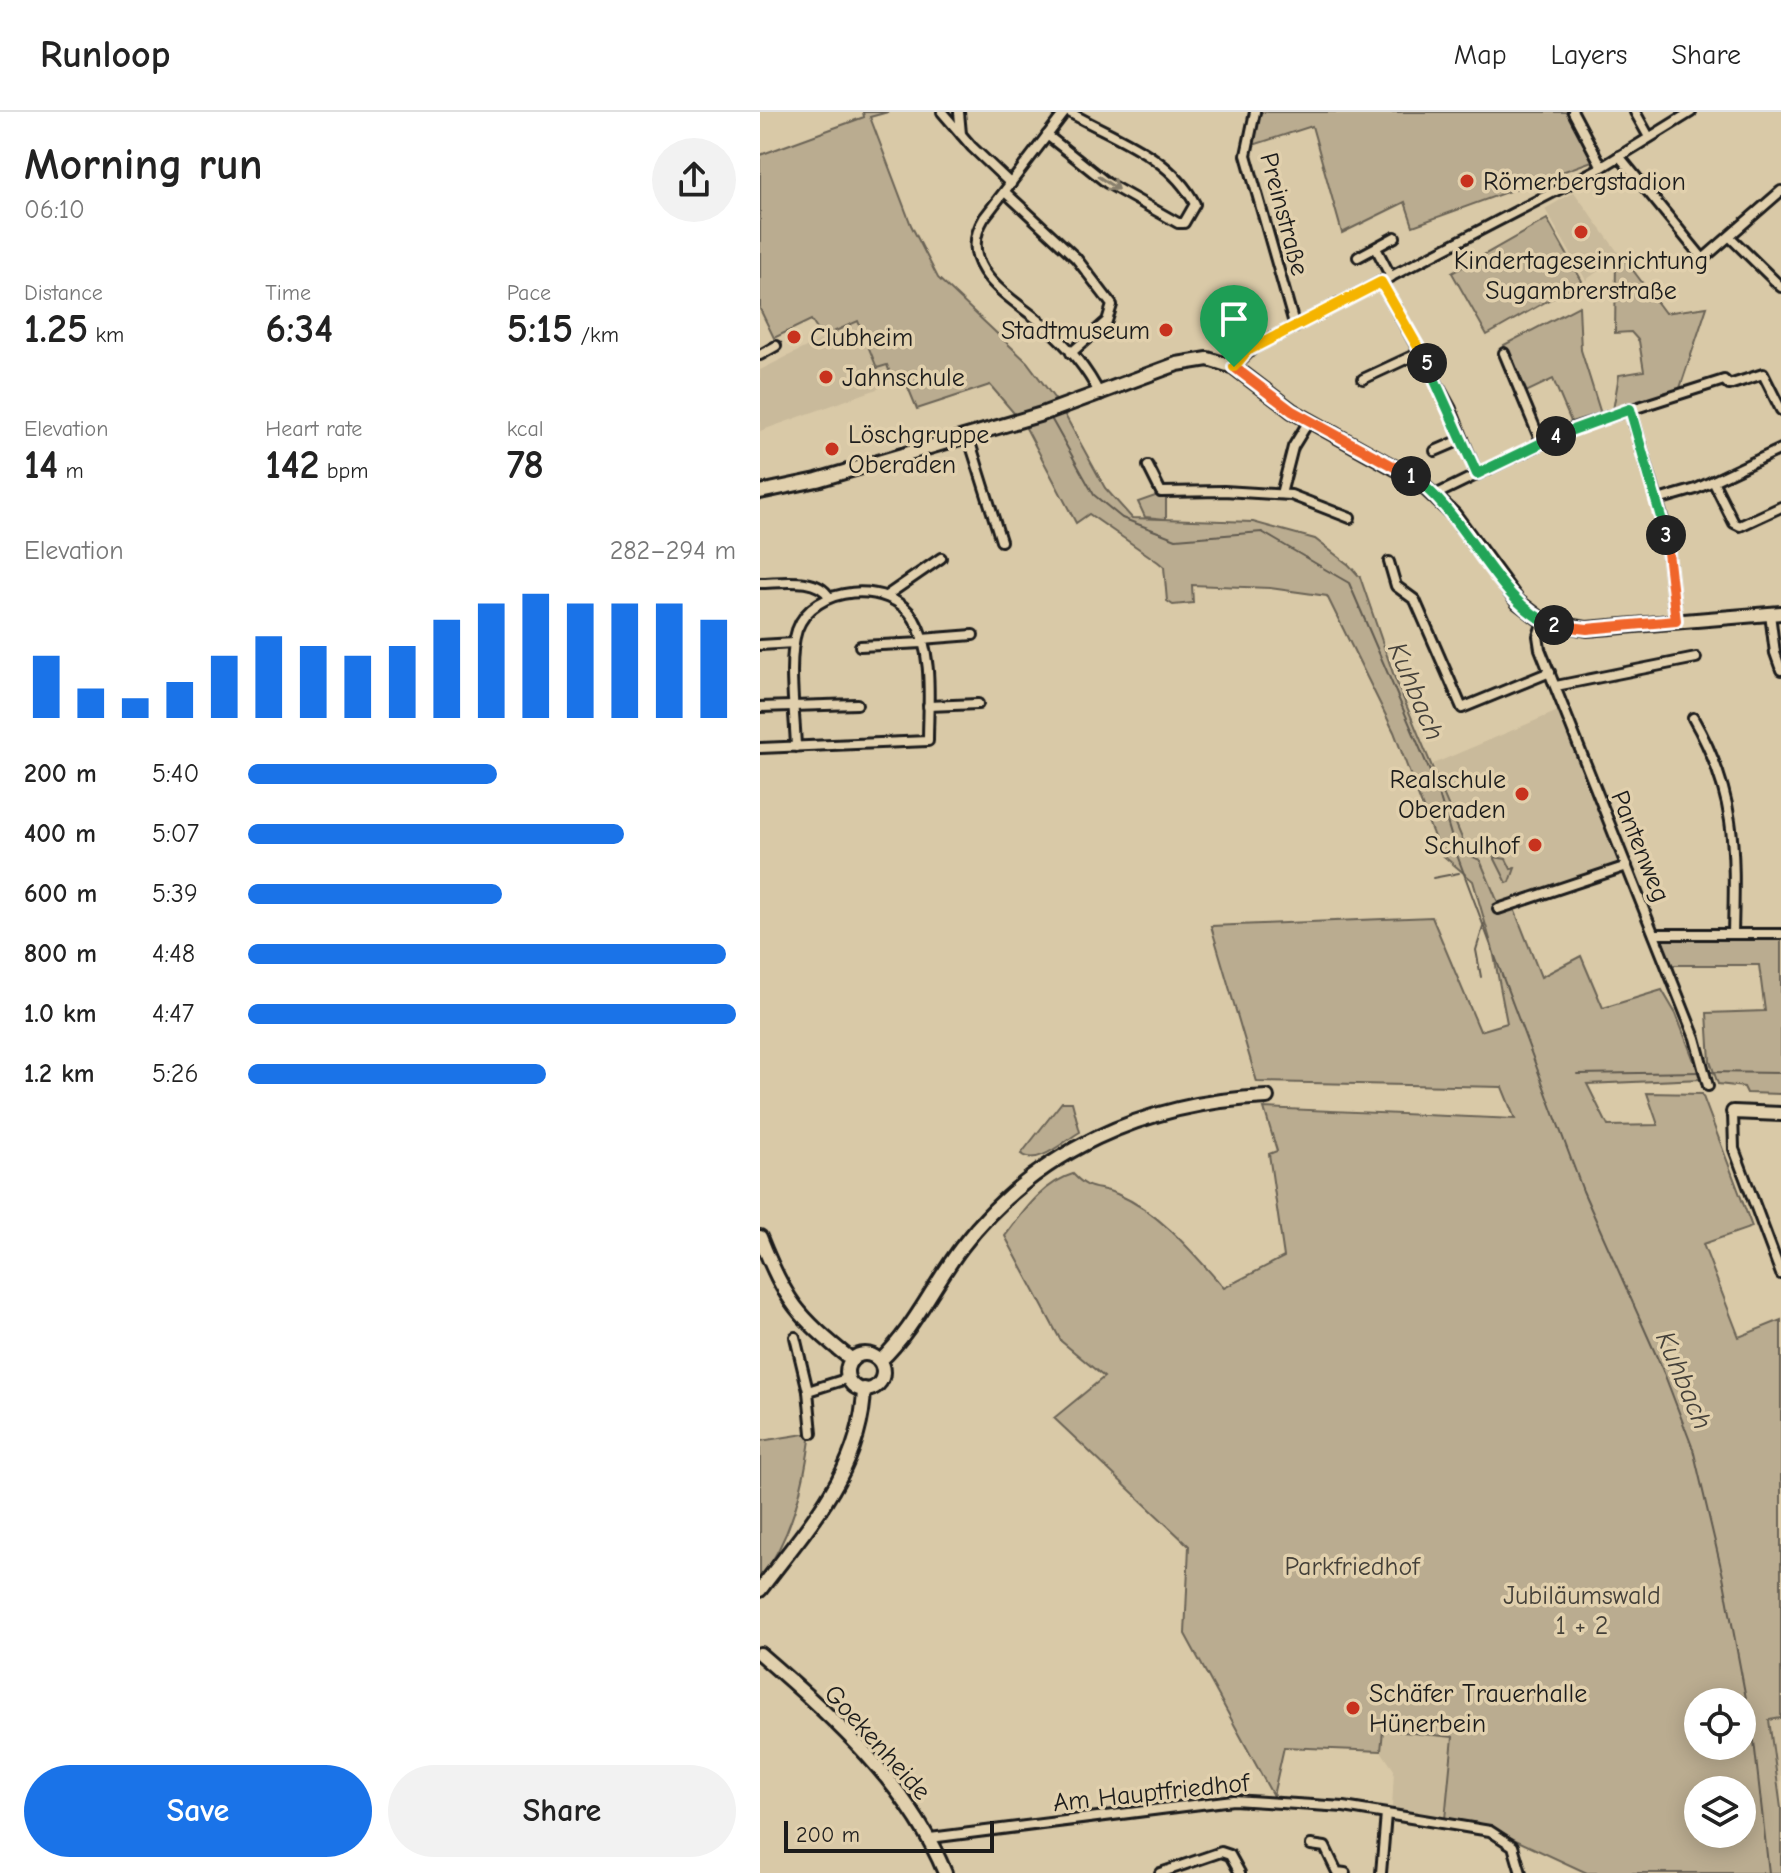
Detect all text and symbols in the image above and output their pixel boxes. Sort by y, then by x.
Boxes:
text: Runloop [40,33,171,77]
text: Map [1454,39,1507,71]
text: Layers [1551,39,1627,71]
text: Share [1671,39,1741,71]
button: share [652,138,736,222]
text: Morning run [24,139,263,190]
street label: Preinstraße [1253,150,1315,279]
place label: Römerbergstadion [1483,167,1686,197]
marker: Römerbergstadion [1458,172,1476,190]
one-way arrow [1097,175,1119,192]
text: 06:10 [24,195,85,225]
marker: Kindertageseinrichtung Sugambrerstraße [1572,223,1590,241]
place label: Kindertageseinrichtung Sugambrerstraße [1454,246,1708,306]
text: Distance [24,280,103,306]
text: Time [265,280,311,306]
text: Pace [507,280,551,306]
pin [1200,285,1268,367]
icon: arrive [1212,297,1256,341]
text: 1.25 [24,306,88,352]
text: 6:34 [265,306,333,352]
text: 5:15 [507,306,573,352]
place label: Stadtmuseum [1001,316,1150,346]
marker: Stadtmuseum [1157,321,1175,339]
text: km [88,322,124,348]
text: /km [573,322,619,348]
place label: Clubheim [810,323,913,353]
marker: Clubheim [785,328,803,346]
pin: 5 [1407,343,1447,383]
text: 5 [1421,350,1433,376]
place label: Jahnschule [842,363,965,393]
marker: Jahnschule [817,368,835,386]
text: Elevation [24,416,108,442]
text: Heart rate [265,416,362,442]
text: kcal [507,416,544,442]
pin: 4 [1536,416,1576,456]
place label: Löschgruppe Oberaden [848,420,989,480]
text: 4 [1551,423,1561,449]
marker: Löschgruppe Oberaden [823,440,841,458]
text: 14 [24,442,58,488]
text: 142 [265,442,319,488]
text: 78 [507,442,544,488]
pin: 1 [1391,456,1431,496]
text: m [58,458,84,484]
text: bpm [319,458,368,484]
text: 1 [1407,463,1415,489]
pin: 3 [1646,515,1686,555]
text: 3 [1661,522,1671,548]
text: Elevation [24,536,124,566]
text: 282–294 m [610,536,736,566]
pin: 2 [1534,605,1574,645]
text: 2 [1549,612,1559,638]
water label: Kuhbach [1381,638,1451,745]
text: 200 m [24,759,97,789]
text: 5:40 [152,759,199,789]
place label: Realschule Oberaden [1389,765,1506,825]
marker: Realschule Oberaden [1513,785,1531,803]
street label: Pantenweg [1604,786,1676,906]
text: 400 m [24,819,96,849]
text: 5:07 [152,819,199,849]
place label: Schulhof [1424,831,1521,861]
marker: Schulhof [1526,836,1544,854]
text: 600 m [24,879,97,909]
text: 5:39 [152,879,198,909]
text: 800 m [24,939,97,969]
text: 4:48 [152,939,195,969]
text: 1.0 km [24,999,96,1029]
text: 4:47 [152,999,194,1029]
text: 1.2 km [24,1059,95,1089]
text: 5:26 [152,1059,199,1089]
water label: Kuhbach [1649,1327,1719,1434]
park label: Parkfriedhof [1285,1552,1421,1582]
park label: Jubiläumswald 1 + 2 [1503,1581,1661,1641]
street label: Goekenheide [818,1679,937,1806]
place label: Schäfer Trauerhalle Hünerbein [1369,1679,1587,1739]
map controls [1684,1688,1756,1848]
button: locate [1684,1688,1756,1760]
marker: Schäfer Trauerhalle Hünerbein [1344,1699,1362,1717]
button: Save [24,1765,372,1857]
button: Share [388,1765,736,1857]
street label: Am Hauptfriedhof [1052,1768,1252,1818]
button: layers [1684,1776,1756,1848]
scale bar [784,1817,994,1853]
text: 200 m [796,1822,860,1848]

